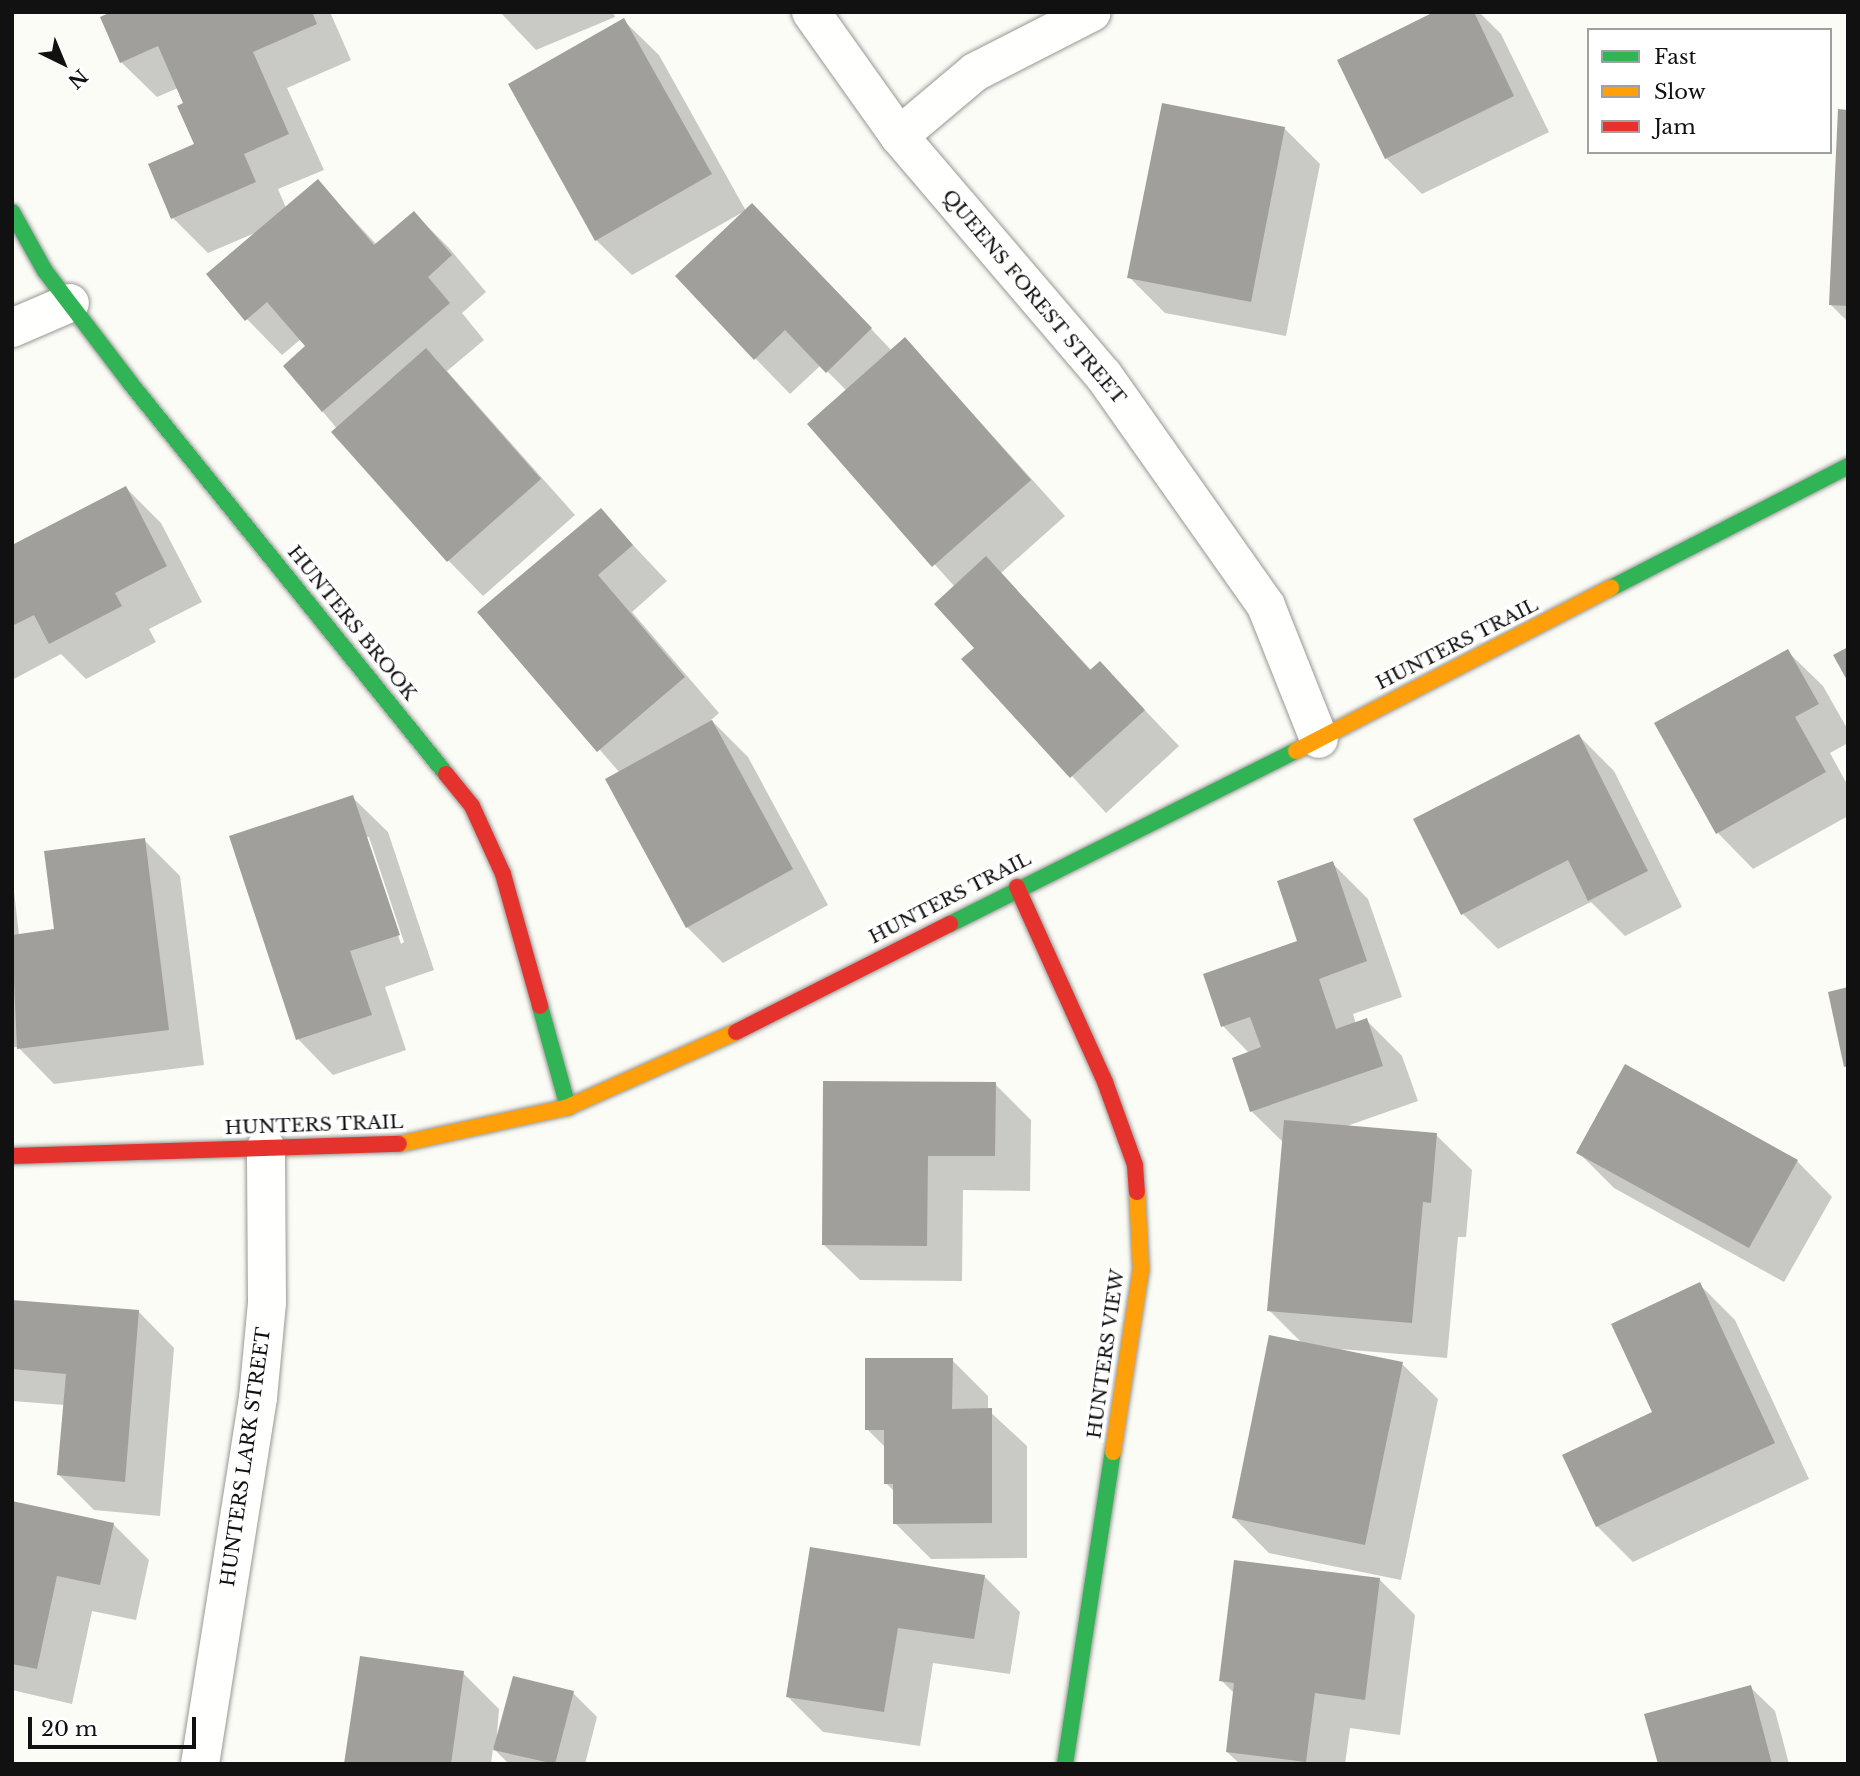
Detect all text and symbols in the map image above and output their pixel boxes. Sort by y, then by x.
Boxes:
north arrow [28,28,98,98]
legend [1587,28,1832,154]
text: Fast [1654,44,1696,70]
text: N [63,64,92,93]
text: Slow [1654,79,1706,105]
text: Jam [1654,114,1696,140]
street label: QUEENS FOREST STREET [937,185,1131,409]
street label: HUNTERS BROOK [283,541,421,705]
street label: HUNTERS TRAIL [1372,593,1542,695]
street label: HUNTERS TRAIL [865,847,1035,949]
street label: HUNTERS TRAIL [224,1110,404,1140]
street label: HUNTERS VIEW [1083,1267,1129,1441]
street label: HUNTERS LARK STREET [216,1326,276,1588]
scale bar [32,1702,200,1746]
text: 20 m [41,1716,98,1742]

